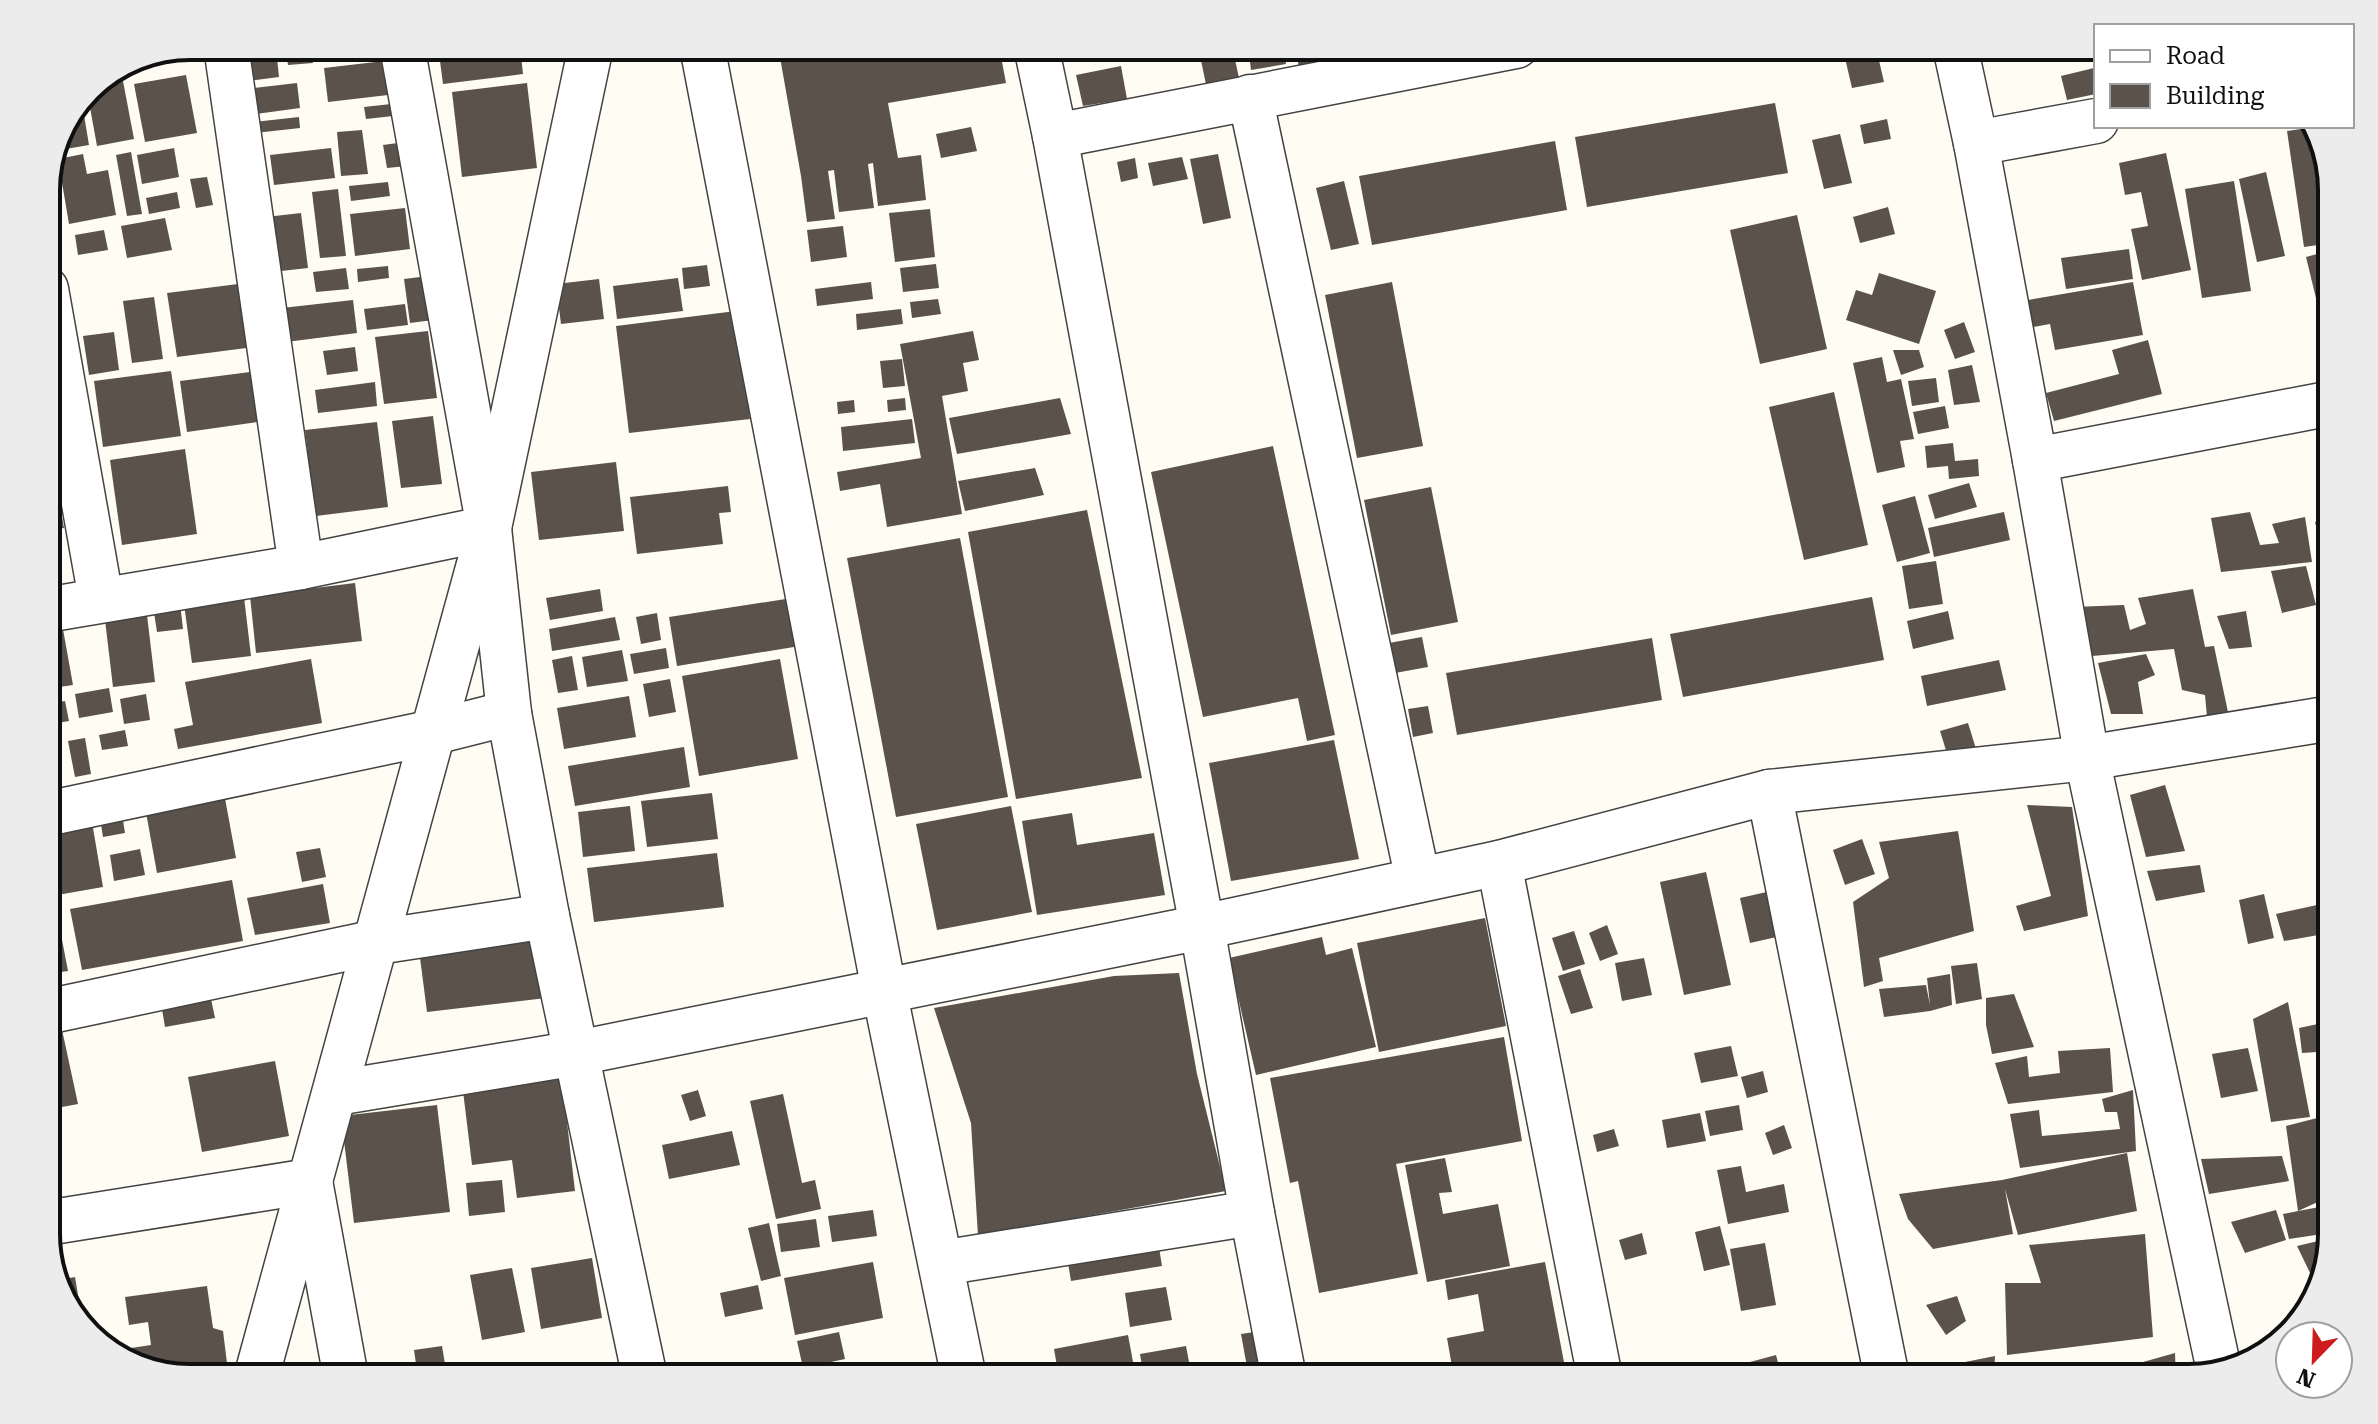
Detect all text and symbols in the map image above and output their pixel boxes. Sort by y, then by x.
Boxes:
legend [2094,24,2354,128]
text: Road [2166,42,2225,70]
text: Building [2166,82,2264,110]
north arrow [2274,1320,2354,1400]
text: N [2294,1363,2319,1393]

